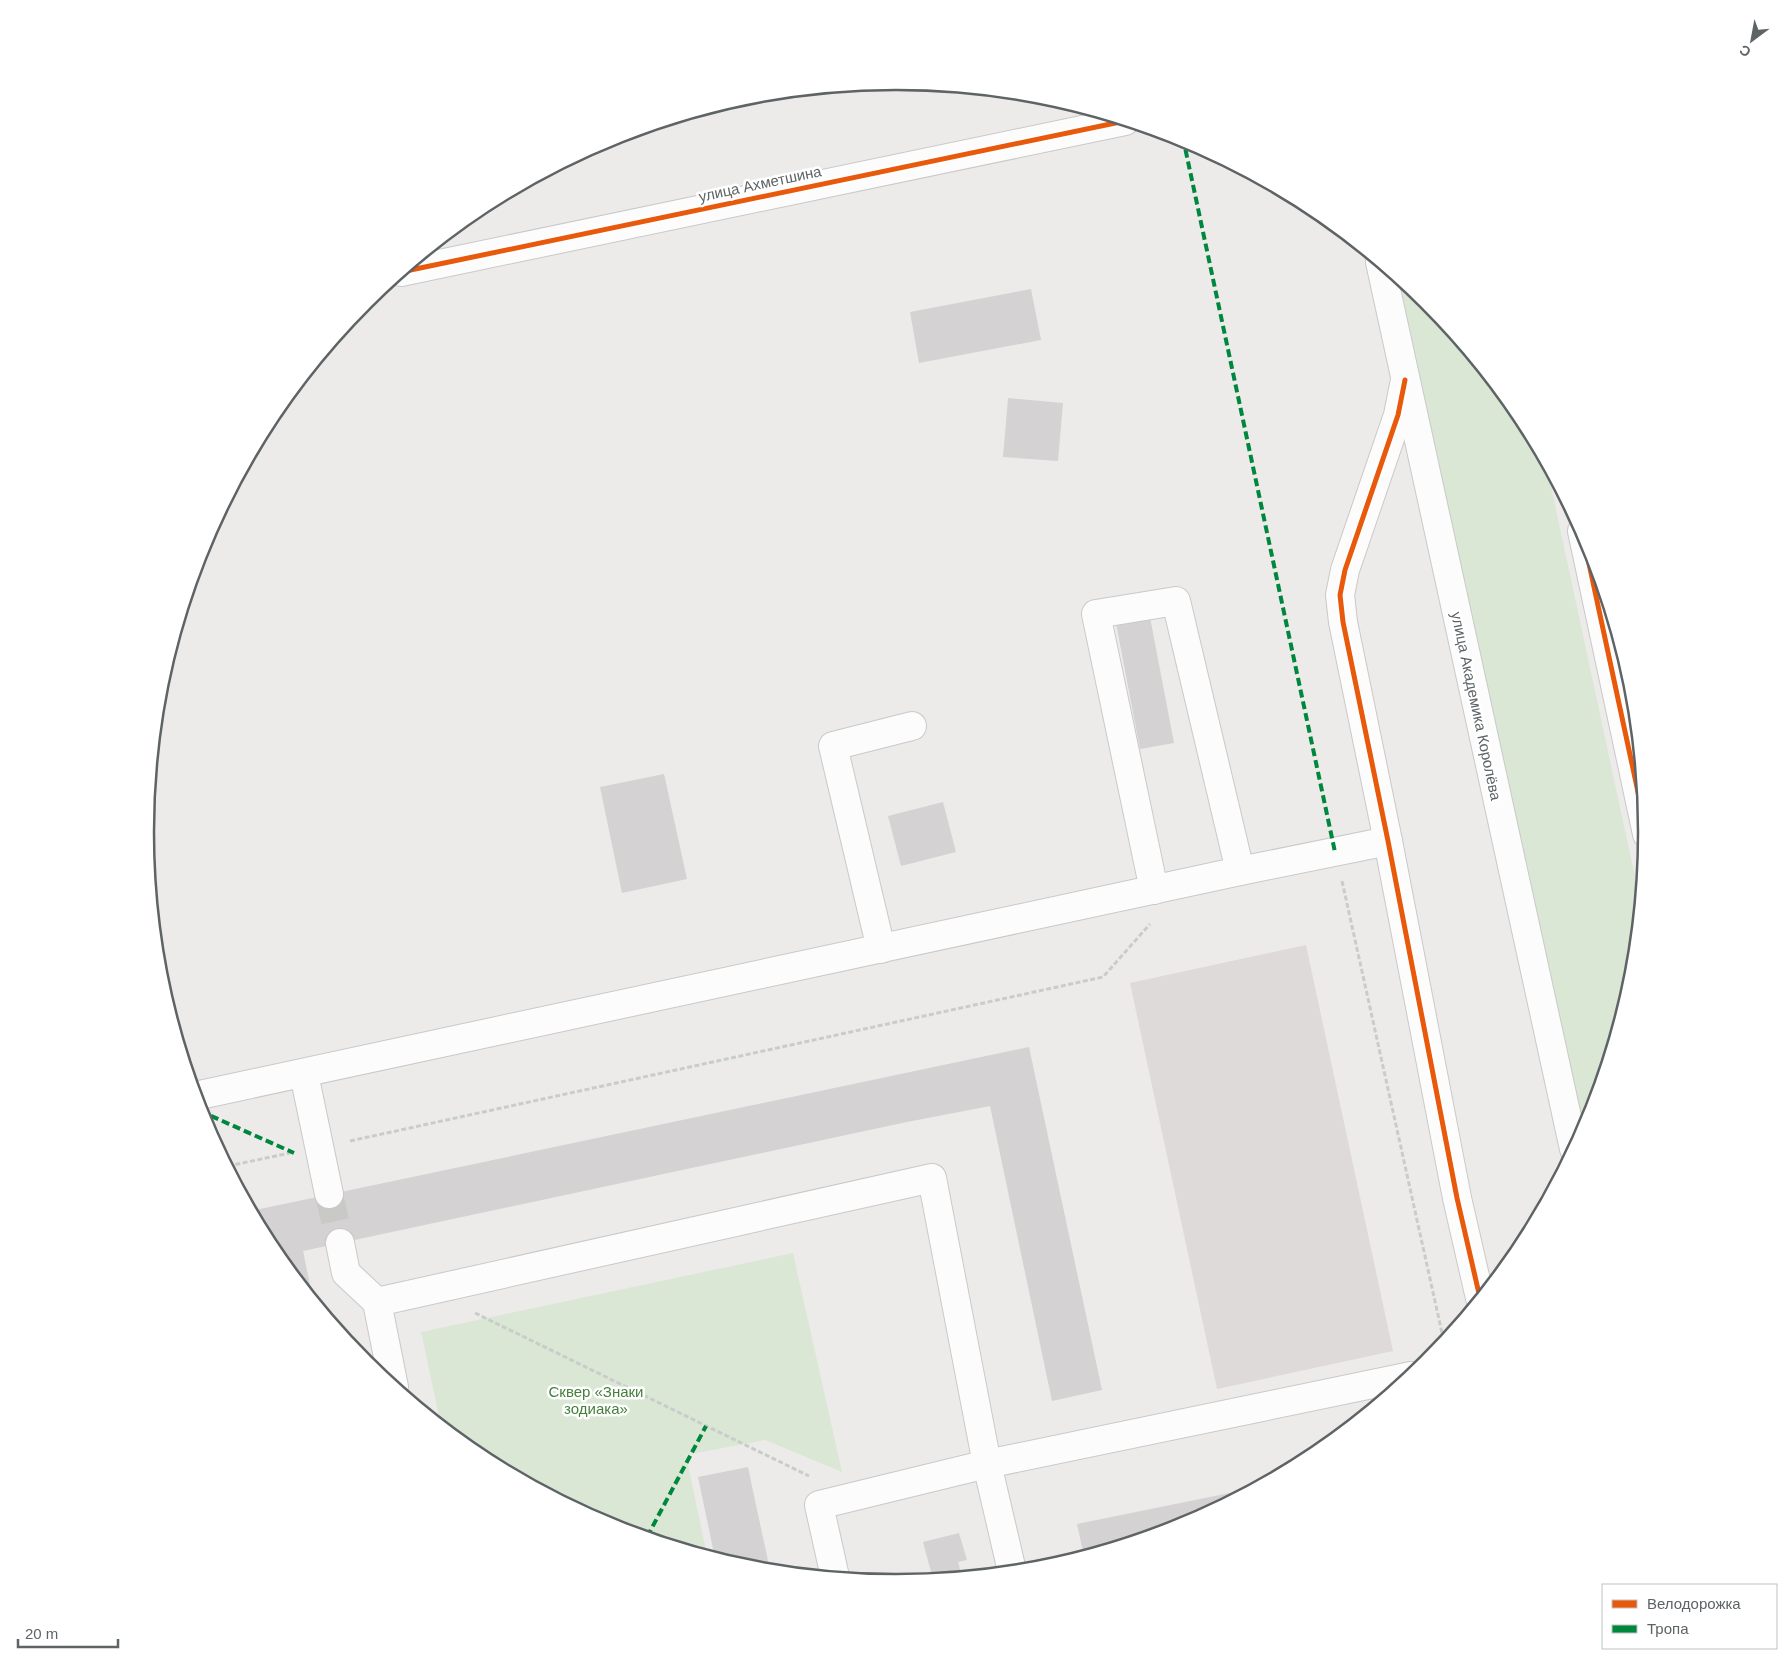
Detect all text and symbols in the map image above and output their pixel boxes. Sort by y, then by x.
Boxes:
north arrow [1727,15,1777,65]
text: С [1737,42,1754,60]
street label: улица Ахметшина [697,162,823,205]
street label: улица Академика Королёва [1448,610,1505,802]
park label: Сквер «Знаки зодиака» [548,1383,644,1417]
legend [1602,1584,1777,1649]
text: Велодорожка [1647,1595,1741,1612]
scale bar [18,1616,118,1648]
text: Тропа [1647,1620,1689,1637]
text: 20 m [25,1625,58,1642]

